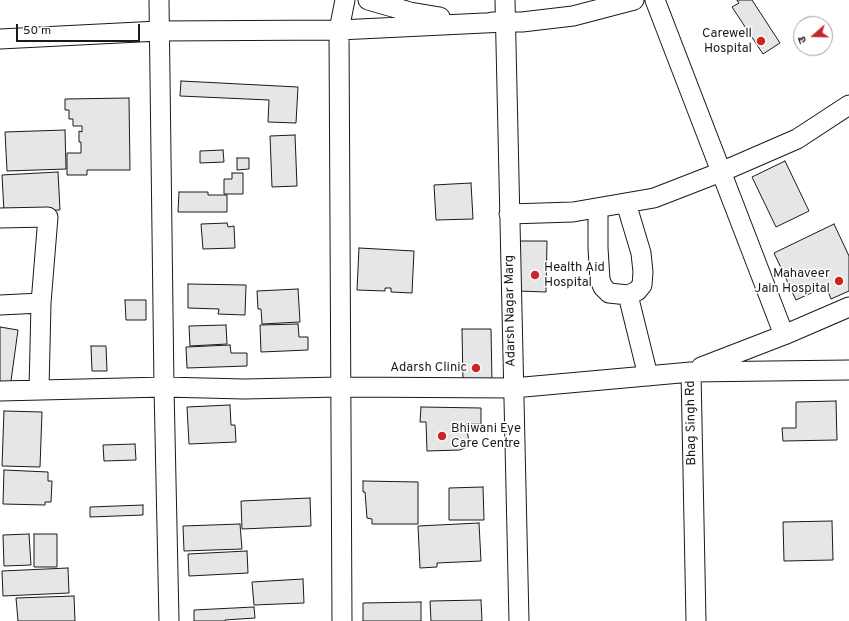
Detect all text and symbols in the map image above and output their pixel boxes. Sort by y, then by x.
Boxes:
scale bar [18,16,142,42]
north arrow [793,16,833,56]
text: 50 m [23,23,51,39]
place label: Carewell Hospital [702,26,752,57]
text: उ [795,34,810,45]
marker: Carewell Hospital [755,35,767,47]
street label: Adarsh Nagar Marg [502,255,520,367]
place label: Health Aid Hospital [544,260,605,291]
place label: Mahaveer Jain Hospital [754,266,830,297]
marker: Health Aid Hospital [529,269,541,281]
marker: Mahaveer Jain Hospital [833,275,845,287]
place label: Adarsh Clinic [390,360,467,376]
marker: Adarsh Clinic [470,362,482,374]
street label: Bhag Singh Rd [683,380,701,466]
place label: Bhiwani Eye Care Centre [451,421,521,452]
marker: Bhiwani Eye Care Centre [436,430,448,442]

